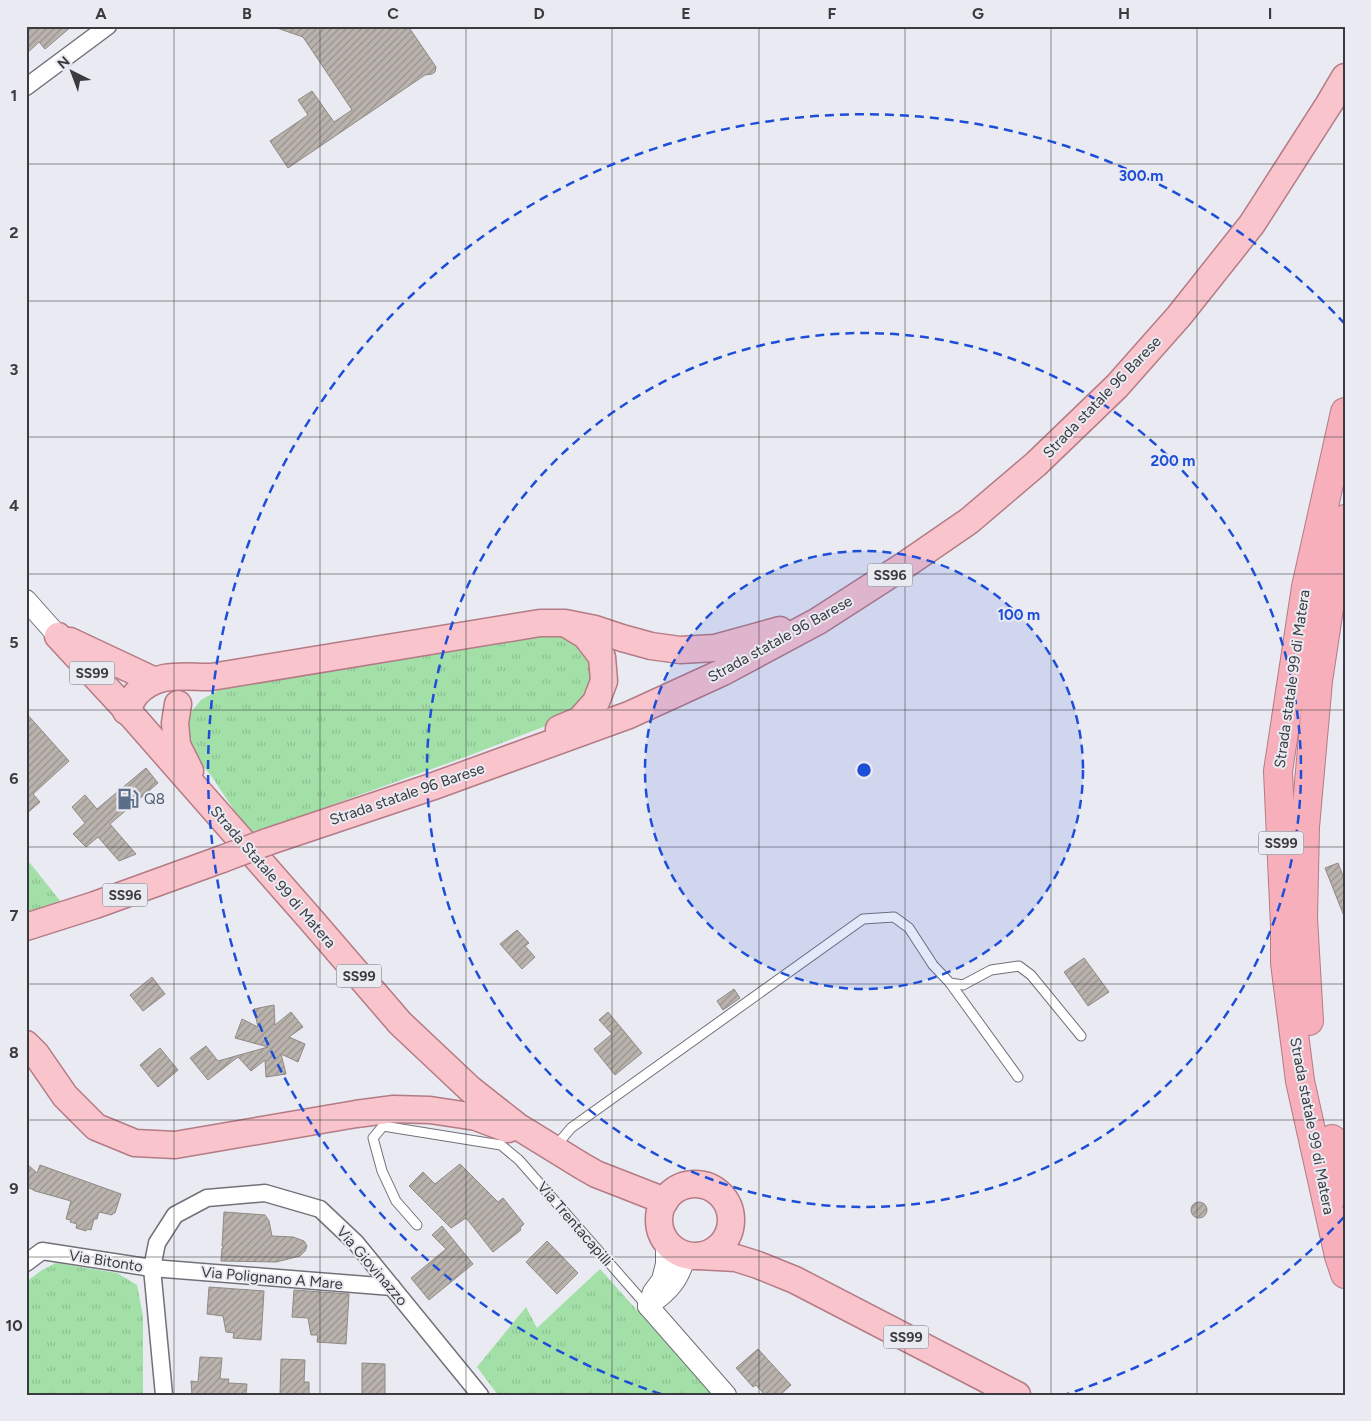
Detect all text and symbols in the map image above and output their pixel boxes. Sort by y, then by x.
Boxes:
text: A [95,4,107,23]
text: B [242,4,252,23]
text: C [387,4,399,23]
text: D [533,4,545,23]
text: E [681,4,691,23]
text: F [828,4,837,23]
text: G [972,4,984,23]
text: H [1118,4,1130,23]
text: I [1268,4,1272,23]
north arrow [48,48,98,98]
text: N [54,53,73,73]
text: 1 [11,86,17,105]
text: 300 m [1119,167,1163,185]
text: 2 [9,223,19,242]
street label: Strada statale 96 Barese [1039,332,1165,462]
text: 3 [10,360,19,379]
text: 200 m [1151,452,1195,470]
text: 4 [9,496,19,515]
road number: SS96 [868,564,912,586]
street label: Strada statale 99 di Matera [1271,589,1313,769]
street label: Strada statale 96 Barese [705,592,855,686]
text: 100 m [998,606,1040,624]
text: 5 [9,633,19,652]
road number: SS99 [70,661,114,684]
street label: Strada statale 96 Barese [327,759,487,829]
centre of rings [855,761,873,779]
text: 6 [9,769,19,788]
fuel station icon: Q8 [115,786,141,812]
place label: Q8 [144,790,165,808]
street label: Strada Statale 99 di Matera [206,802,340,952]
road number: SS99 [1258,831,1304,854]
road number: SS96 [102,884,148,906]
text: 7 [10,906,19,925]
road number: SS99 [336,964,382,988]
street label: Strada statale 99 di Matera [1286,1036,1338,1216]
text: 8 [9,1043,19,1062]
street label: Via Trentacapilli [533,1178,617,1270]
text: 9 [9,1179,19,1198]
street label: Via Giovinazzo [333,1223,412,1310]
street label: Via Bitonto [68,1246,145,1276]
street label: Via Polignano A Mare [200,1263,344,1293]
text: 10 [5,1316,23,1335]
road number: SS99 [884,1325,928,1348]

